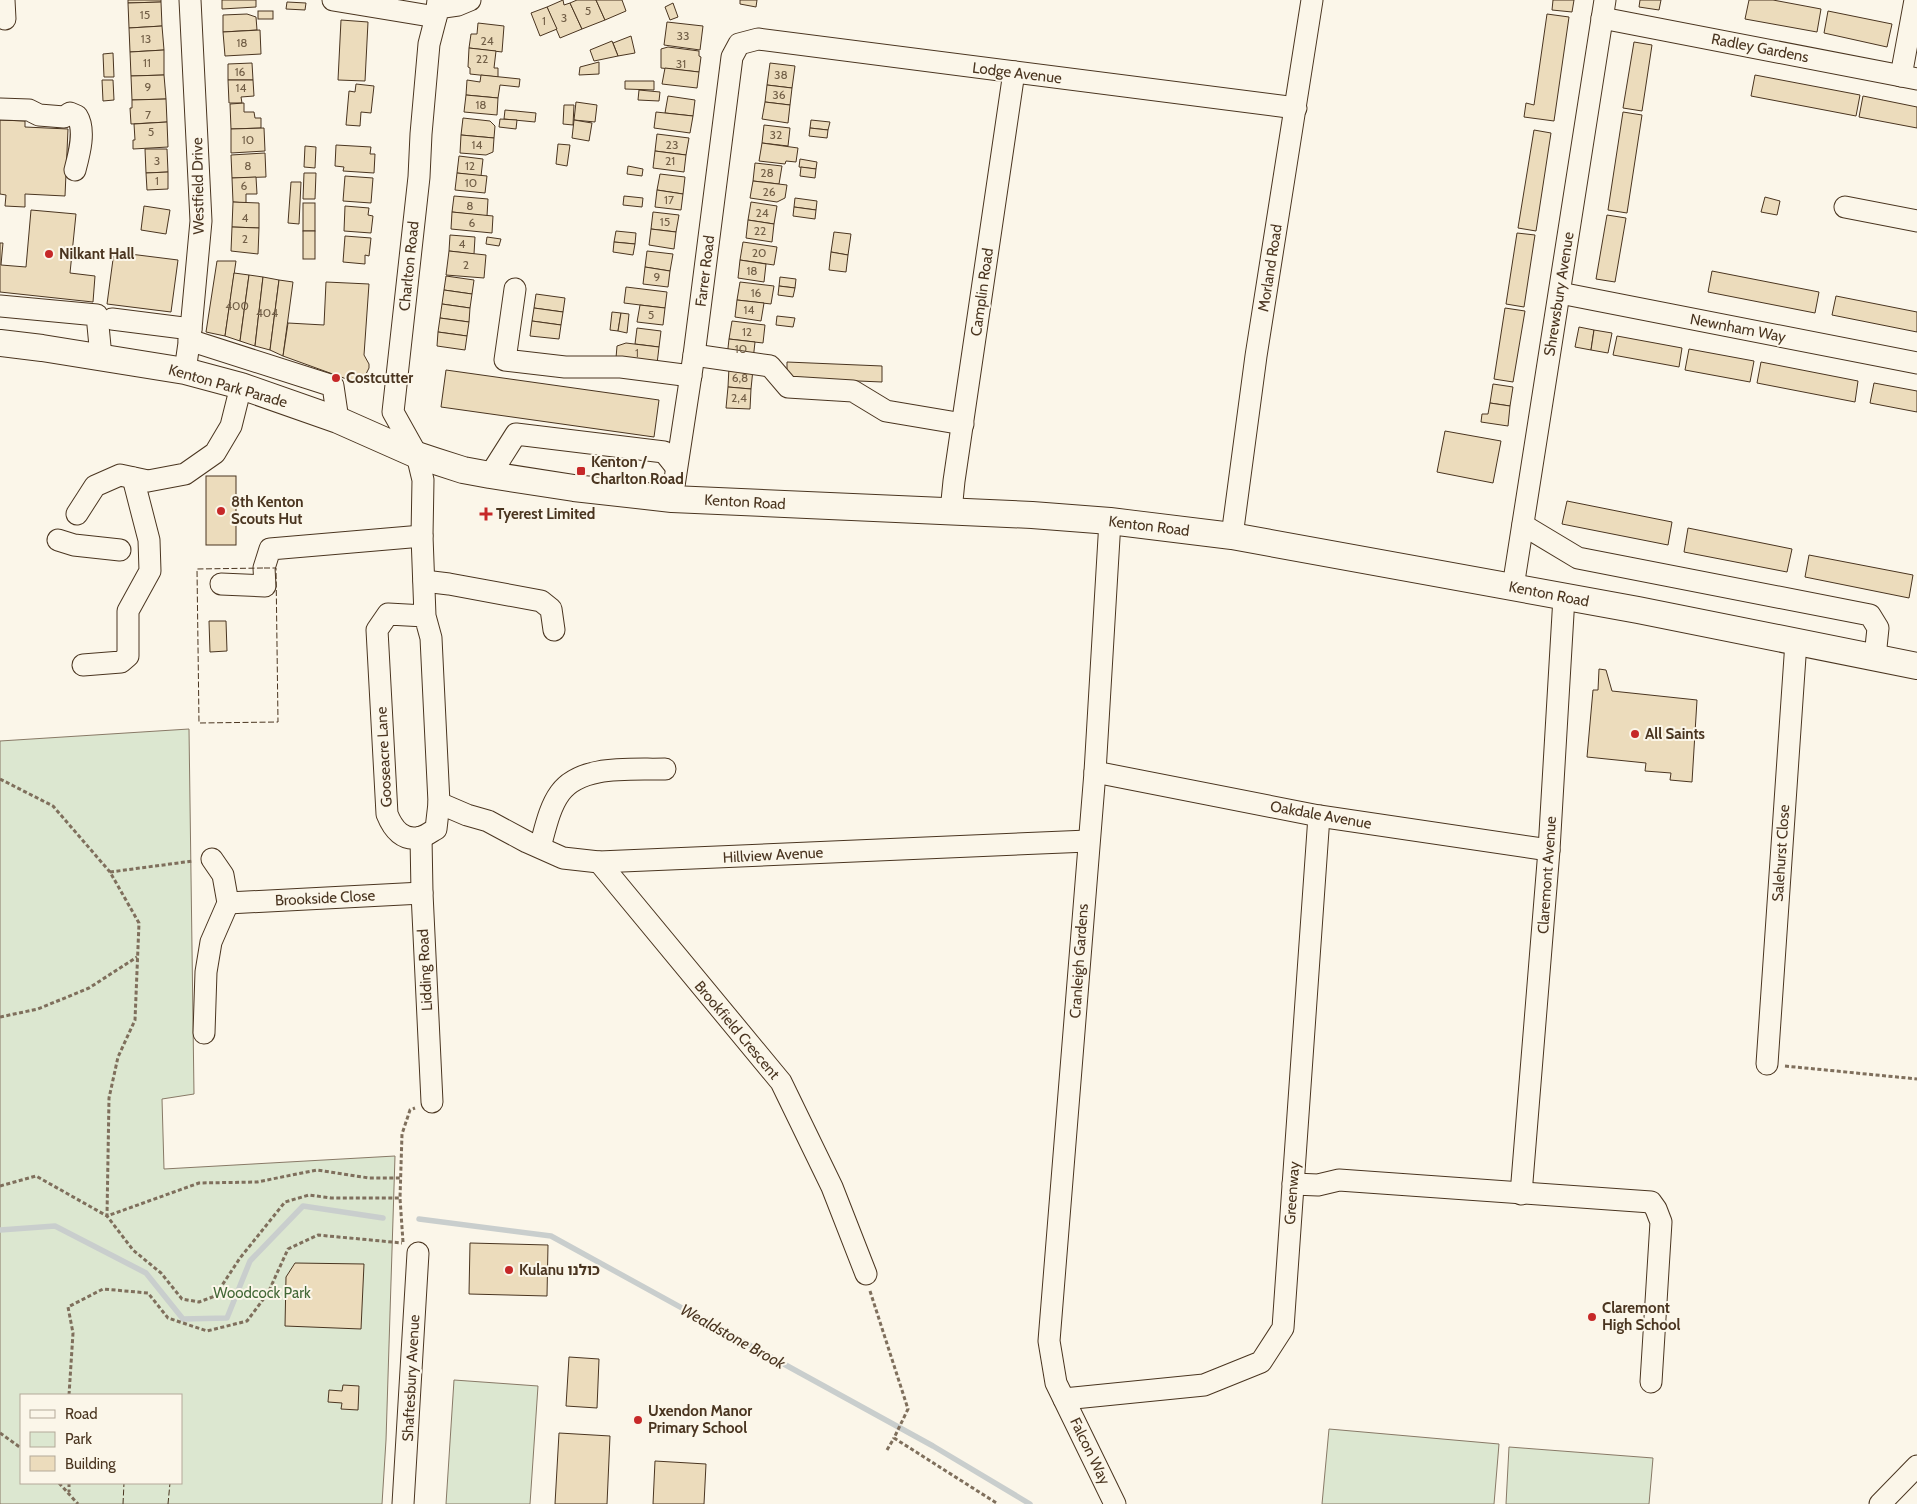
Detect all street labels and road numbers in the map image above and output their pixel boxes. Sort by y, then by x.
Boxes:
street label: Radley Gardens [1710,30,1810,66]
street label: Lodge Avenue [971,59,1063,87]
street label: Westfield Drive [188,137,208,235]
street label: Charlton Road [395,220,423,312]
street label: Morland Road [1254,223,1286,313]
street label: Shrewsbury Avenue [1540,230,1578,357]
street label: Farrer Road [692,234,718,308]
street label: Camplin Road [967,247,997,337]
street label: Newnham Way [1689,310,1788,346]
street label: Kenton Park Parade [167,360,290,412]
street label: Kenton Road [704,491,786,513]
street label: Kenton Road [1107,512,1191,540]
street label: Kenton Road [1507,577,1591,611]
street label: Gooseacre Lane [372,706,396,808]
street label: Oakdale Avenue [1269,797,1373,833]
street label: Salehurst Close [1769,804,1793,902]
street label: Claremont Avenue [1534,815,1560,934]
street label: Hillview Avenue [722,843,824,867]
street label: Brookside Close [274,886,376,910]
street label: Cranleigh Gardens [1066,903,1092,1019]
street label: Lidding Road [414,928,436,1012]
street label: Brookfield Crescent [691,977,783,1083]
street label: Greenway [1281,1160,1303,1225]
street label: Shaftesbury Avenue [399,1314,423,1442]
street label: Falcon Way [1066,1415,1114,1488]

